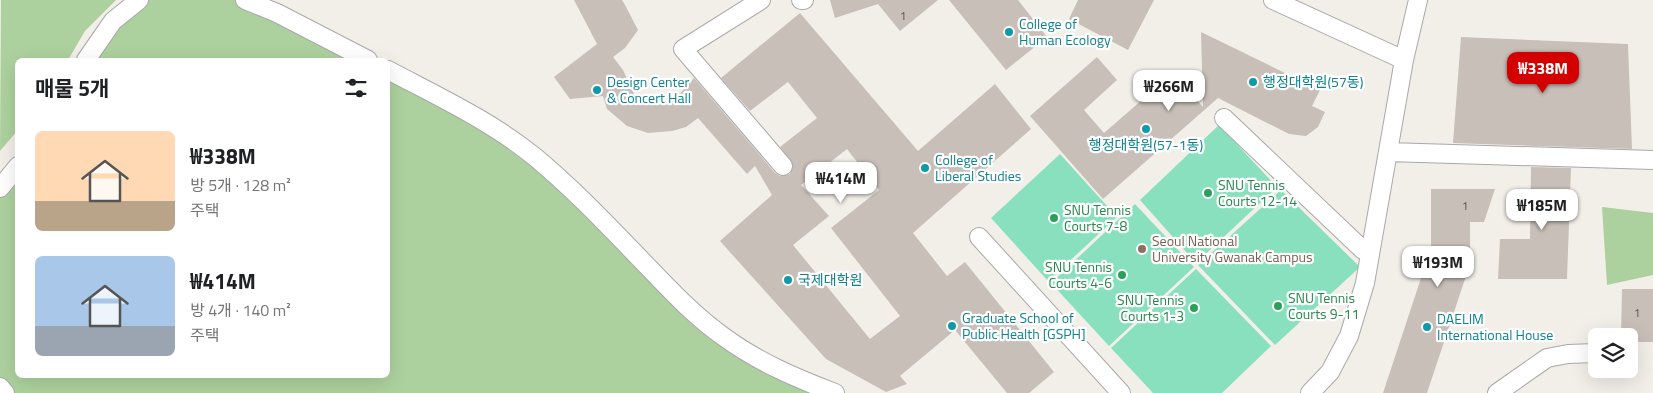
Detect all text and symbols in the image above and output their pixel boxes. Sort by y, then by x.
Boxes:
house number: 1 [900,8,906,24]
place label: College of Human Ecology [1019,13,1111,50]
marker: College of Human Ecology [1003,26,1015,38]
pin: ₩338M [1508,52,1578,94]
text: ₩338M [1518,56,1568,80]
pin: ₩266M [1134,70,1204,112]
place label: Design Center & Concert Hall [607,71,691,108]
place label: 행정대학원(57동) [1263,71,1363,92]
text: 매물 5개 [35,72,109,104]
icon: filters [342,74,370,102]
text: ₩266M [1144,74,1194,98]
marker: 행정대학원(57동) [1247,76,1259,88]
marker: Design Center & Concert Hall [591,84,603,96]
marker: 행정대학원(57-1동) [1140,123,1152,135]
place label: 행정대학원(57-1동) [1089,134,1203,155]
text: ₩338M [190,140,256,172]
place label: College of Liberal Studies [935,149,1021,186]
icon: home [75,151,135,211]
pin: ₩414M [806,162,876,204]
marker: College of Liberal Studies [919,162,931,174]
text: ₩414M [816,166,866,190]
text: 방 5개 · 128 m² [190,173,291,197]
place label: SNU Tennis Courts 12-14 [1218,174,1297,211]
marker: SNU Tennis Courts 12-14 [1202,187,1214,199]
pin: ₩185M [1507,188,1577,231]
text: ₩185M [1517,193,1567,217]
text: 주택 [190,198,219,222]
house number: 1 [1462,198,1468,214]
place label: SNU Tennis Courts 7-8 [1064,199,1131,236]
marker: SNU Tennis Courts 7-8 [1048,212,1060,224]
place label: Seoul National University Gwanak Campus [1152,230,1313,267]
marker: Seoul National University Gwanak Campus [1136,243,1148,255]
pin: ₩193M [1403,246,1473,288]
text: ₩193M [1413,250,1463,274]
place label: SNU Tennis Courts 4-6 [1045,256,1112,293]
text: ₩414M [190,265,256,297]
place label: 국제대학원 [798,269,862,290]
marker: SNU Tennis Courts 4-6 [1116,269,1128,281]
marker: 국제대학원 [782,274,794,286]
icon: home [75,276,135,336]
place label: SNU Tennis Courts 9-11 [1288,287,1359,324]
place label: SNU Tennis Courts 1-3 [1117,289,1184,326]
text: 방 4개 · 140 m² [190,298,291,322]
marker: SNU Tennis Courts 9-11 [1272,300,1284,312]
marker: SNU Tennis Courts 1-3 [1188,302,1200,314]
house number: 1 [1634,305,1640,321]
place label: Graduate School of Public Health [GSPH] [962,307,1086,344]
place label: DAELIM International House [1437,308,1553,345]
marker: Graduate School of Public Health [GSPH] [946,320,958,332]
marker: DAELIM International House [1421,321,1433,333]
text: 주택 [190,323,219,347]
map controls [1588,328,1638,378]
button: layers [1588,328,1638,378]

